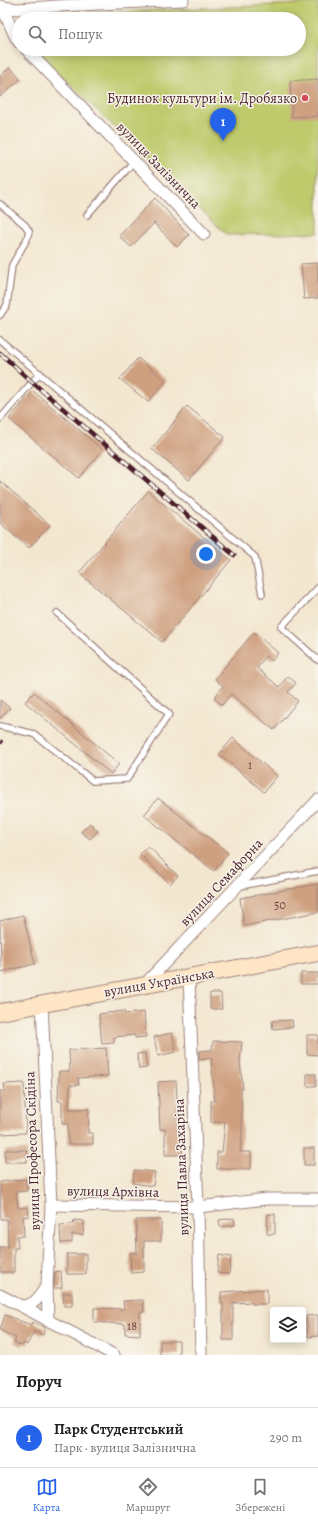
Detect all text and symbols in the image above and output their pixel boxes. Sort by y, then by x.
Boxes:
search box [12,12,306,56]
icon: search [26,23,48,45]
text: Пошук [58,24,103,44]
place label: Будинок культури ім. Дробязко [107,89,297,108]
marker: Будинок культури ім. Дробязко [300,93,310,103]
pin: 1 [210,108,236,141]
street label: вулиця Залізнична [112,118,205,213]
your location [196,544,216,564]
house number: 1 [248,757,252,773]
street label: вулиця Семафорна [176,834,267,930]
house number: 50 [274,897,286,913]
street label: вулиця Українська [102,963,216,1002]
street label: вулиця Професора Скідіна [20,1070,45,1231]
street label: вулиця Павла Захаріна [170,1098,193,1236]
street label: вулиця Архівна [67,1181,160,1202]
map controls [270,1307,306,1343]
button: layers [270,1307,306,1343]
house number: 18 [127,1318,137,1334]
text: Поруч [16,1370,62,1393]
text: Парк Студентський [54,1419,183,1439]
text: 1 [27,1429,31,1446]
text: 290 m [270,1429,302,1446]
text: Парк · вулиця Залізнична [54,1439,196,1456]
tab: Карта [33,1476,60,1515]
tab: Маршрут [126,1476,170,1515]
tab: Збережені [236,1476,285,1515]

